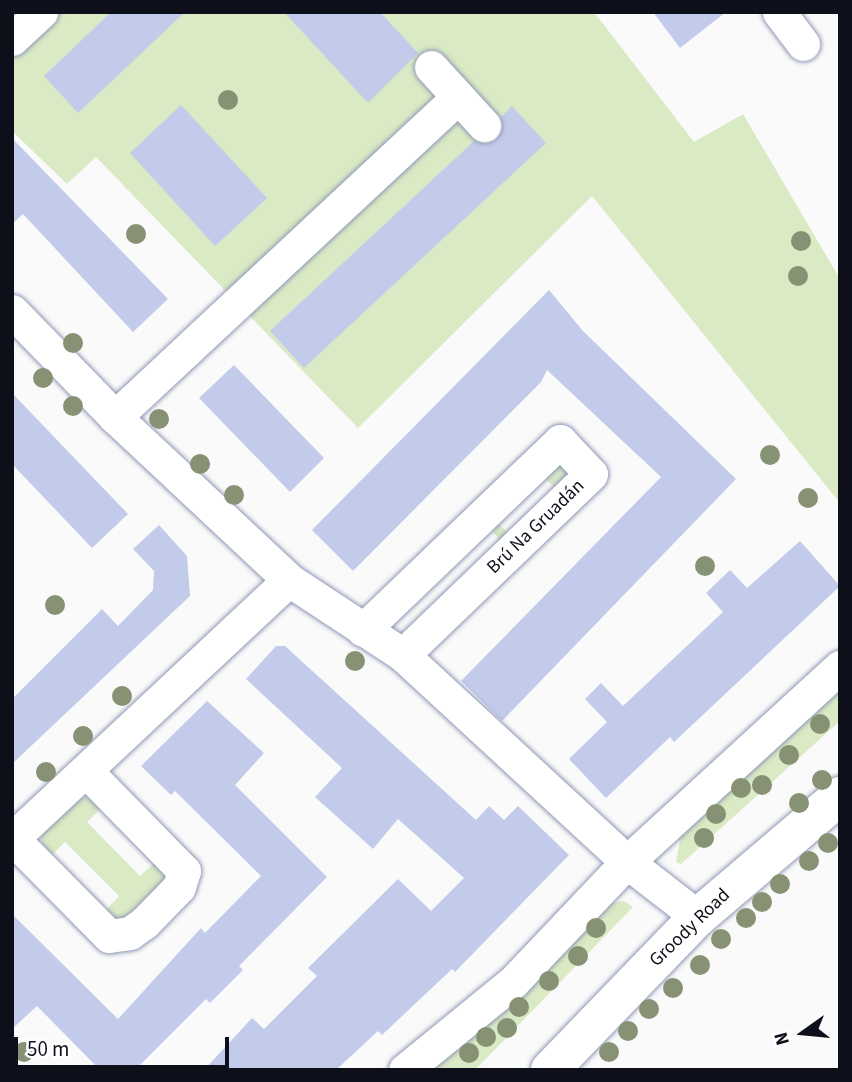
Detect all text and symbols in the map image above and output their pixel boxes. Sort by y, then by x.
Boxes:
street label: Brú Na Gruadán [483,475,589,579]
street label: Groody Road [645,884,735,972]
north arrow [768,998,838,1068]
scale bar [18,1023,233,1066]
text: N [768,1029,797,1048]
text: 50 m [27,1034,69,1064]

